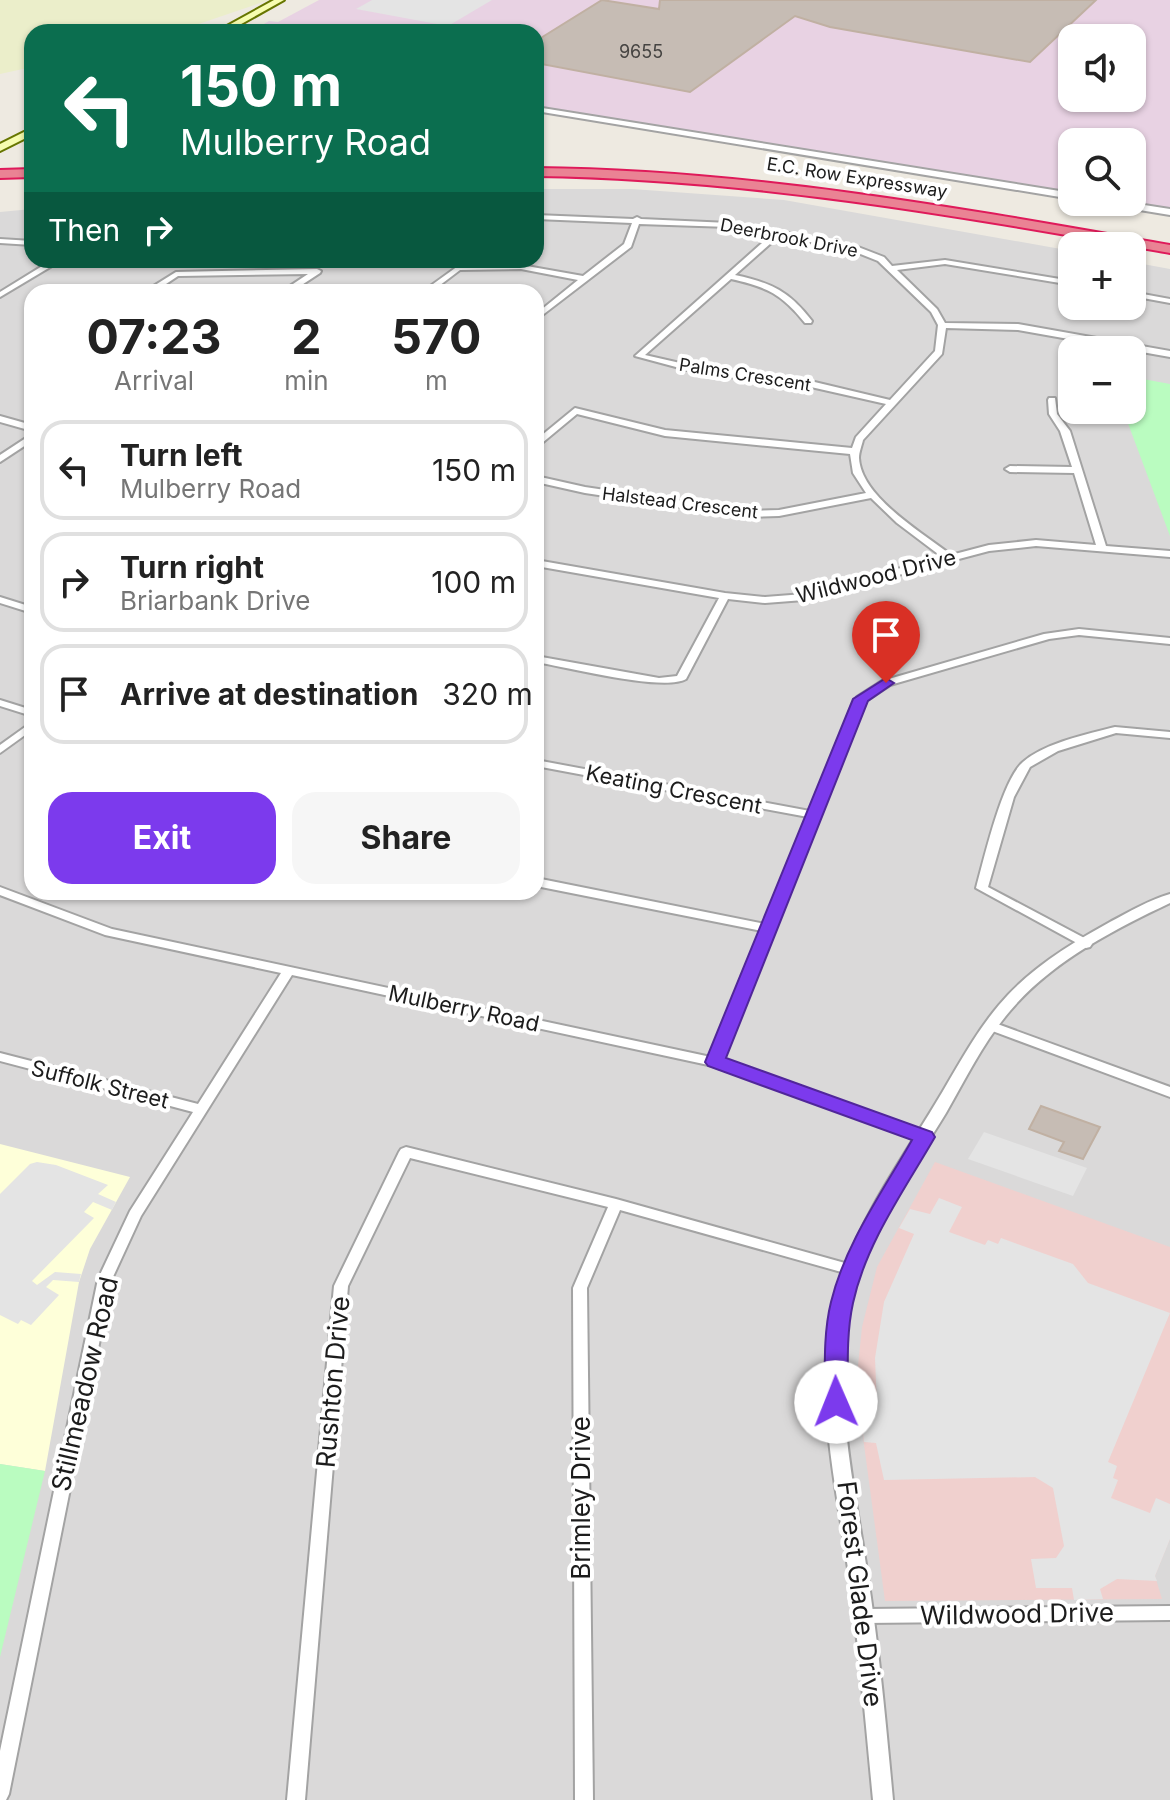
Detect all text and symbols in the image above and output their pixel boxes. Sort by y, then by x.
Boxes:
map controls [1058,24,1146,424]
button: sound [1058,24,1146,112]
house number: 9655 [619,41,663,62]
text: 150 m [180,52,342,120]
icon: left [48,56,152,160]
text: Mulberry Road [180,120,431,164]
button: search [1058,128,1146,216]
street label: E.C. Row Expressway [765,153,949,202]
icon: right [136,208,180,252]
text: Then [48,212,120,248]
street label: Deerbrook Drive [719,214,860,261]
button: + [1058,232,1146,320]
text: 07:23 [87,307,222,366]
text: 2 [291,307,321,366]
text: 570 [391,307,481,366]
button: − [1058,336,1146,424]
street label: Palms Crescent [678,354,813,395]
text: Arrival [114,365,194,396]
text: min [284,365,329,396]
text: m [425,365,448,396]
text: Turn left [120,437,242,473]
icon: left [52,448,96,492]
text: 150 m [432,452,516,488]
text: Mulberry Road [120,473,301,504]
street label: Halstead Crescent [601,483,759,522]
street label: Wildwood Drive [793,544,959,608]
text: Turn right [120,549,264,585]
icon: right [52,560,96,604]
text: 100 m [431,564,516,600]
text: Briarbank Drive [120,585,311,616]
pin [852,601,920,683]
icon: arrive [864,613,908,657]
icon: arrive [52,672,96,716]
text: Arrive at destination [120,676,418,712]
text: 320 m [442,676,533,712]
street label: Keating Crescent [584,759,764,819]
button: Exit [48,792,276,884]
button: Share [292,792,520,884]
street label: Mulberry Road [386,979,542,1037]
street label: Suffolk Street [29,1054,171,1114]
street label: Stillmeadow Road [45,1274,124,1494]
street label: Rushton Drive [310,1295,355,1469]
position arrow [794,1360,878,1444]
street label: Brimley Drive [565,1416,596,1580]
street label: Forest Glade Drive [831,1479,890,1709]
street label: Wildwood Drive [920,1596,1114,1631]

